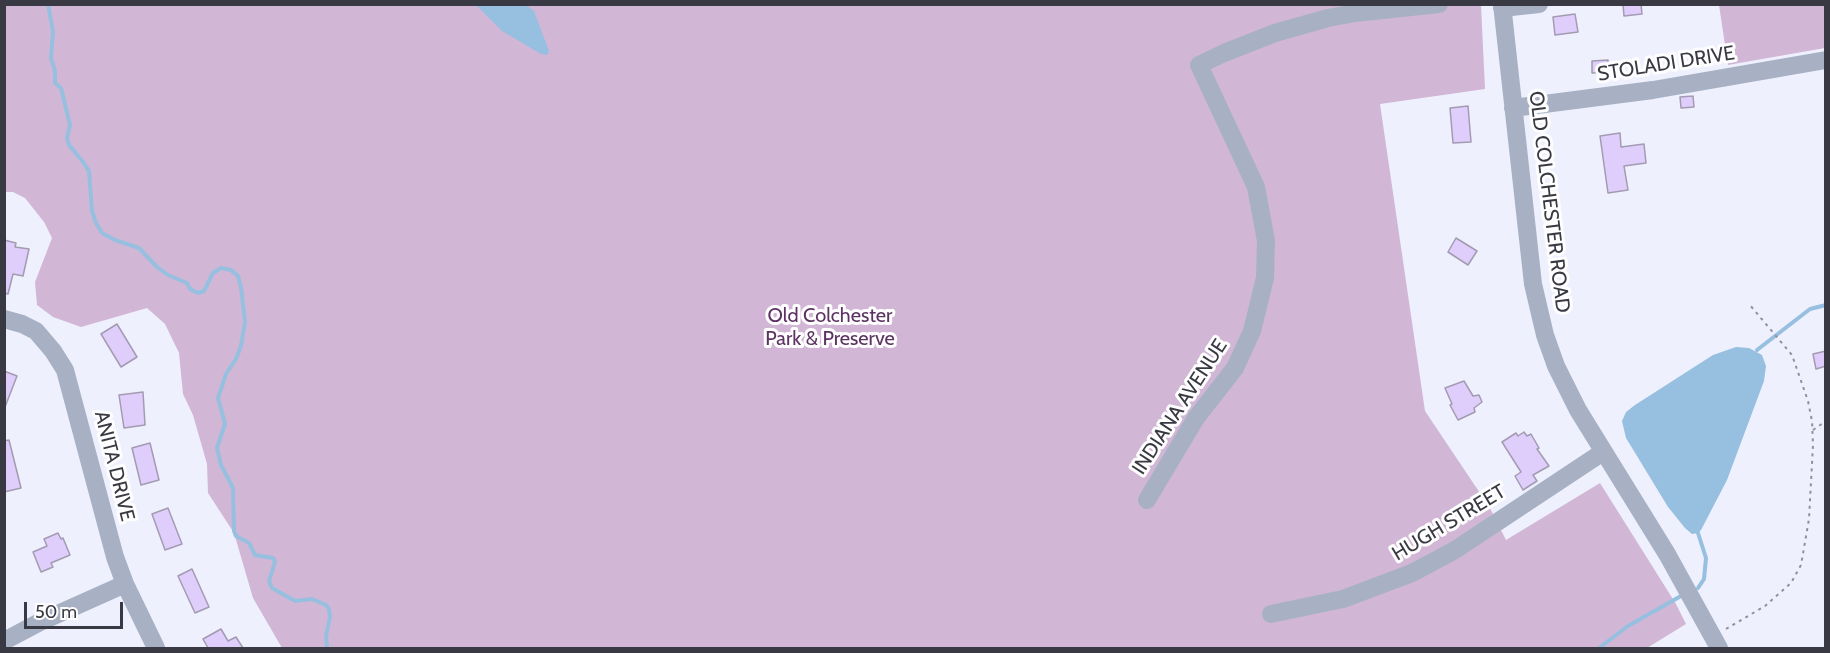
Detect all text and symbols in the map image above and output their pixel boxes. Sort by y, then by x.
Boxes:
street label: STOLADI DRIVE [1596,41,1736,87]
street label: OLD COLCHESTER ROAD [1523,90,1575,314]
park label: Old Colchester Park & Preserve [765,304,895,351]
street label: INDIANA AVENUE [1127,335,1233,479]
street label: ANITA DRIVE [89,408,139,524]
street label: HUGH STREET [1388,480,1510,566]
scale bar [27,590,126,628]
text: 50 m [35,601,77,623]

